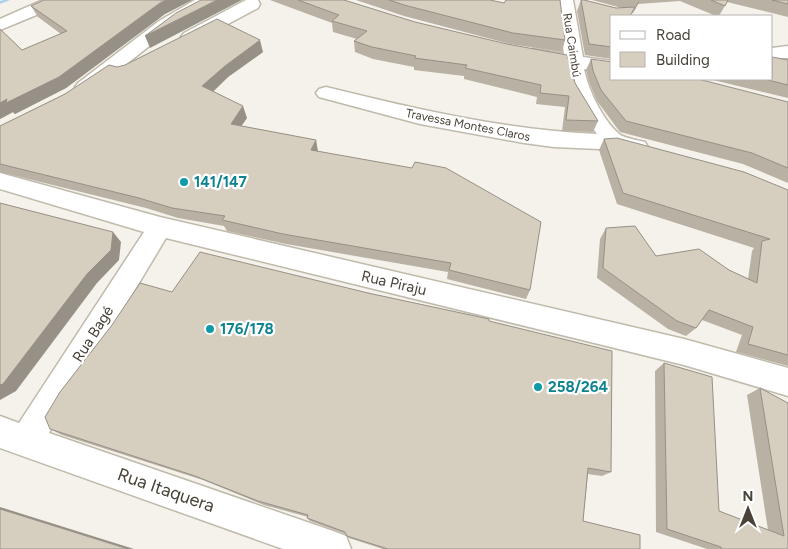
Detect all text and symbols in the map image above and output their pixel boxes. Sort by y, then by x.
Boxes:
street label: Rua Caimbú [560,12,584,78]
legend [610,15,773,80]
text: Road [656,26,691,44]
text: Building [656,51,710,69]
street label: Travessa Montes Claros [405,106,532,144]
place label: 141/147 [194,173,247,191]
marker: 141/147 [178,176,190,188]
street label: Rua Piraju [360,267,428,299]
street label: Rua Bagé [69,303,117,365]
place label: 176/178 [220,320,274,338]
marker: 176/178 [204,323,216,335]
place label: 258/264 [548,378,608,396]
marker: 258/264 [532,381,544,393]
street label: Rua Itaquera [115,463,217,517]
north arrow [723,484,773,534]
text: N [743,488,753,505]

